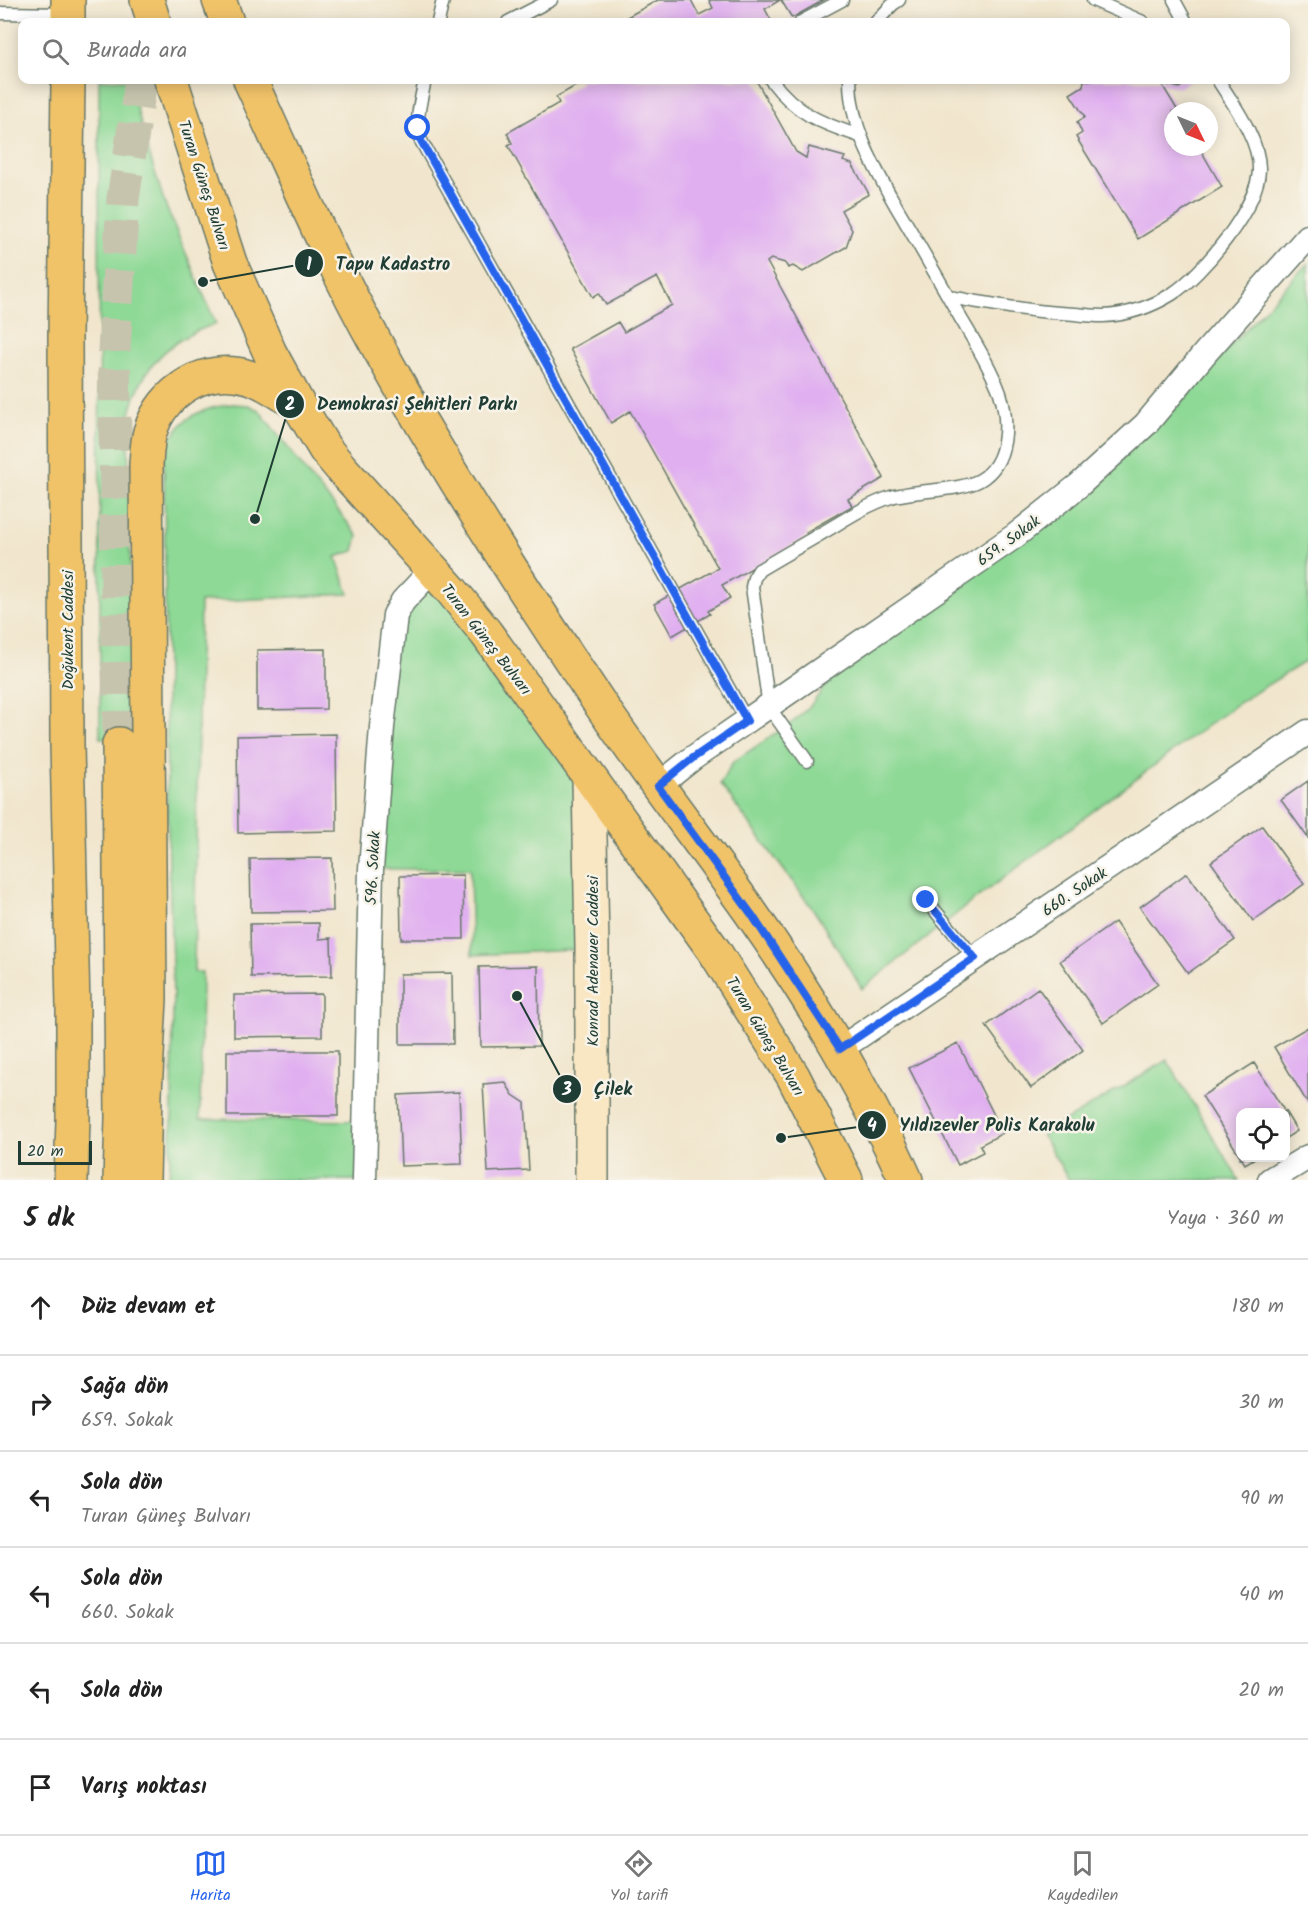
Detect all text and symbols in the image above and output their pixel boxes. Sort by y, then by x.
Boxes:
search box [18,18,1290,84]
text: Burada ara [87,34,187,69]
icon: search [39,35,72,68]
north arrow [1164,102,1218,156]
route start [404,114,430,140]
street label: Turan Güneş Bulvarı [171,117,236,254]
callout: Tapu Kadastro [294,245,462,281]
text: 1 [306,251,312,280]
text: Tapu Kadastro [336,251,450,280]
callout: Demokrasi Şehitleri Parkı [275,386,529,422]
text: 2 [285,391,295,420]
text: Demokrasi Şehitleri Parkı [317,391,518,420]
street label: 659. Sokak [972,509,1046,573]
street label: Doğukent Caddesi [56,569,81,690]
street label: Turan Güneş Bulvarı [434,579,538,701]
street label: 596. Sokak [359,830,388,906]
street label: 660. Sokak [1037,861,1113,923]
street label: Konrad Adenauer Caddesi [581,874,606,1046]
route end [912,886,938,912]
street label: Turan Güneş Bulvarı [719,972,810,1101]
callout: Çilek [552,1071,644,1107]
text: 3 [561,1076,572,1105]
text: Çilek [594,1076,633,1105]
callout: Yıldızevler Polis Karakolu [857,1107,1106,1143]
map controls [1236,1108,1290,1162]
button: locate [1236,1108,1290,1162]
text: 4 [867,1112,877,1141]
text: Yıldızevler Polis Karakolu [899,1112,1095,1141]
scale bar [18,1138,92,1166]
text: 20 m [27,1139,63,1164]
text: 5 dk [24,1198,74,1240]
text: Yaya · 360 m [1167,1203,1284,1235]
text: Düz devam et [81,1290,215,1325]
icon: ahead [24,1291,57,1324]
text: 180 m [1232,1291,1284,1323]
text: Sağa dön [81,1370,168,1405]
icon: right [24,1387,57,1420]
text: 30 m [1239,1387,1284,1419]
text: 659. Sokak [81,1405,173,1437]
text: Sola dön [81,1466,163,1501]
icon: left [24,1483,57,1516]
text: 90 m [1240,1483,1284,1515]
text: Turan Güneş Bulvarı [81,1501,251,1533]
text: Sola dön [81,1562,163,1597]
icon: left [24,1579,57,1612]
text: 40 m [1239,1579,1284,1611]
text: 660. Sokak [81,1597,174,1629]
text: Sola dön [81,1674,163,1709]
icon: left [24,1675,57,1708]
text: 20 m [1238,1675,1284,1707]
text: Varış noktası [81,1770,207,1805]
icon: arrive [24,1771,57,1804]
tab: Harita [190,1847,231,1908]
tab: Yol tarifi [610,1847,668,1908]
tab: Kaydedilen [1047,1847,1118,1908]

